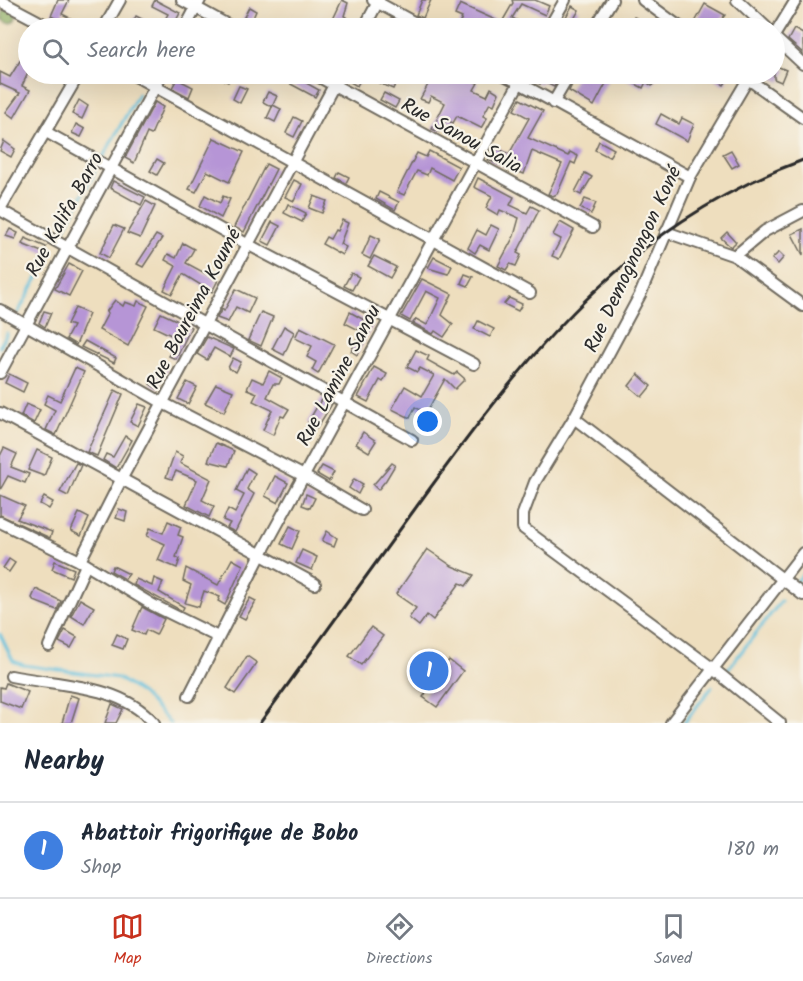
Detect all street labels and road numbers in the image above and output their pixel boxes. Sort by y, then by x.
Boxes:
street label: Rue Sanou Salia [394,90,528,183]
street label: Rue Kalifa Barro [18,147,113,283]
street label: Rue Demognongon Koné [576,160,692,358]
street label: Rue Boureima Koumé [139,221,251,395]
street label: Rue Lamine Sanou [289,299,391,452]

